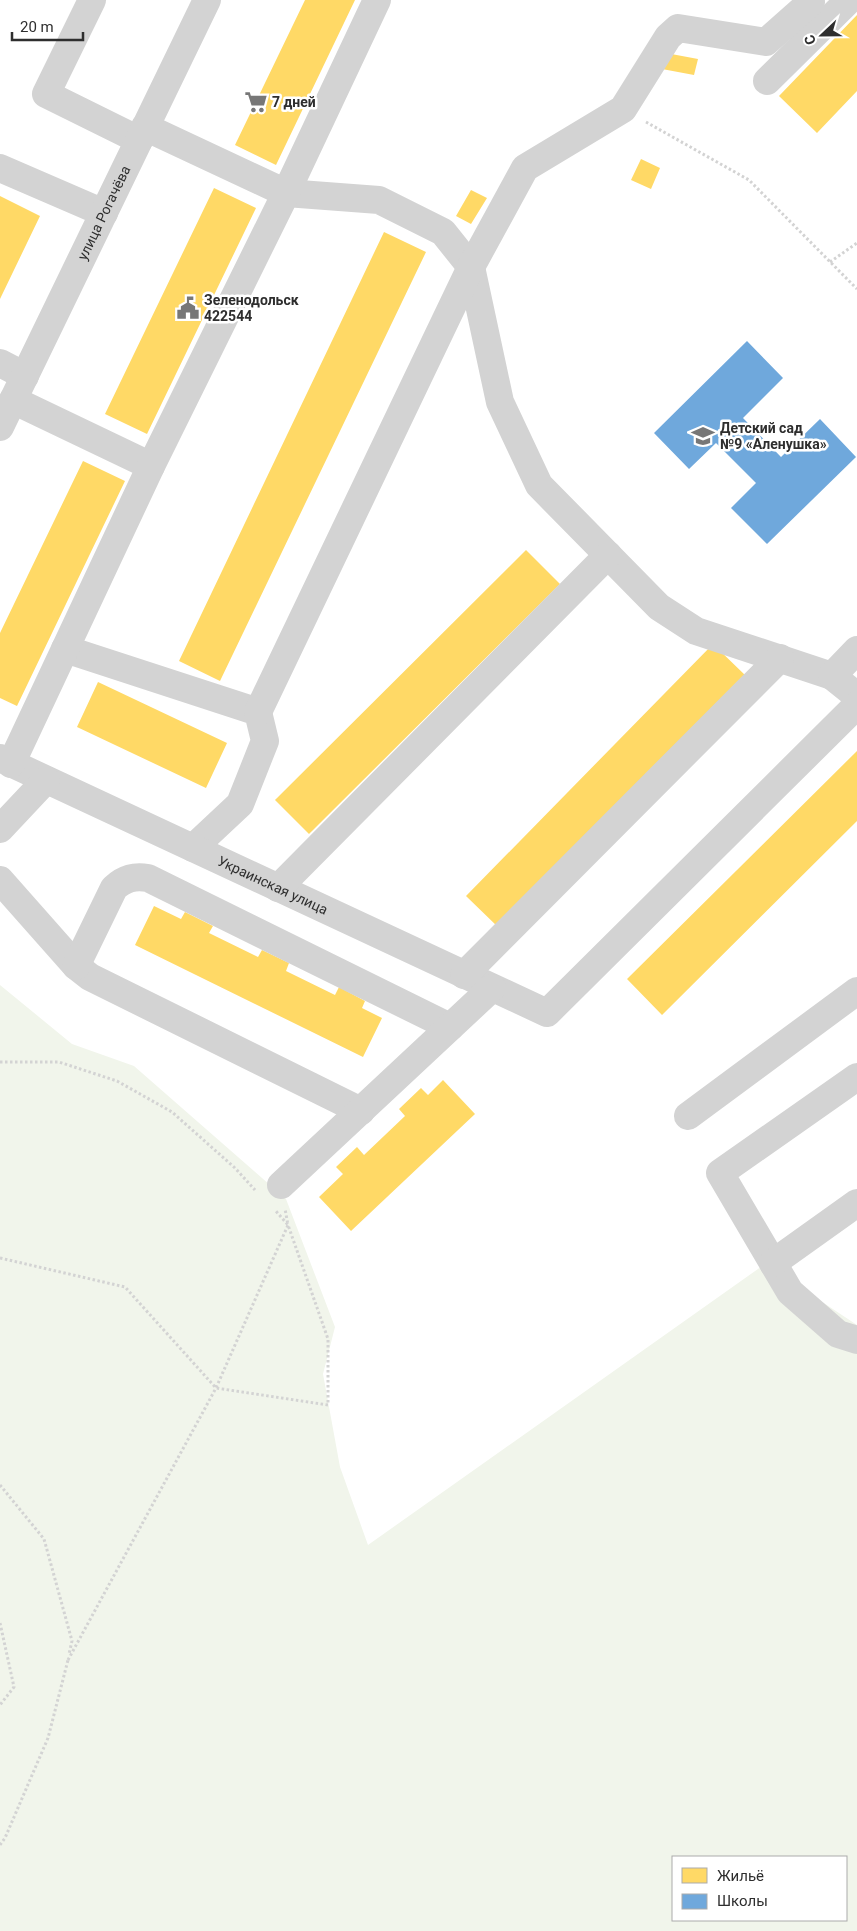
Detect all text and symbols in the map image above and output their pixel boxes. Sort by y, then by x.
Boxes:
scale bar [12,10,84,42]
north arrow [797,10,847,60]
text: 20 m [20,18,54,36]
text: С [801,33,819,47]
supermarket icon: 7 дней [243,89,269,115]
place label: 7 дней [272,94,316,110]
street label: улица Рогачёва [74,163,133,263]
place label: Зеленодольск 422544 [204,292,299,324]
public building icon: Зеленодольск 422544 [175,295,201,321]
place label: Детский сад №9 «Аленушка» [720,420,827,452]
school or university icon: Детский сад №9 «Аленушка» [690,423,716,449]
street label: Украинская улица [215,853,330,918]
legend [672,1856,847,1921]
text: Жильё [717,1867,764,1885]
text: Школы [717,1892,768,1910]

